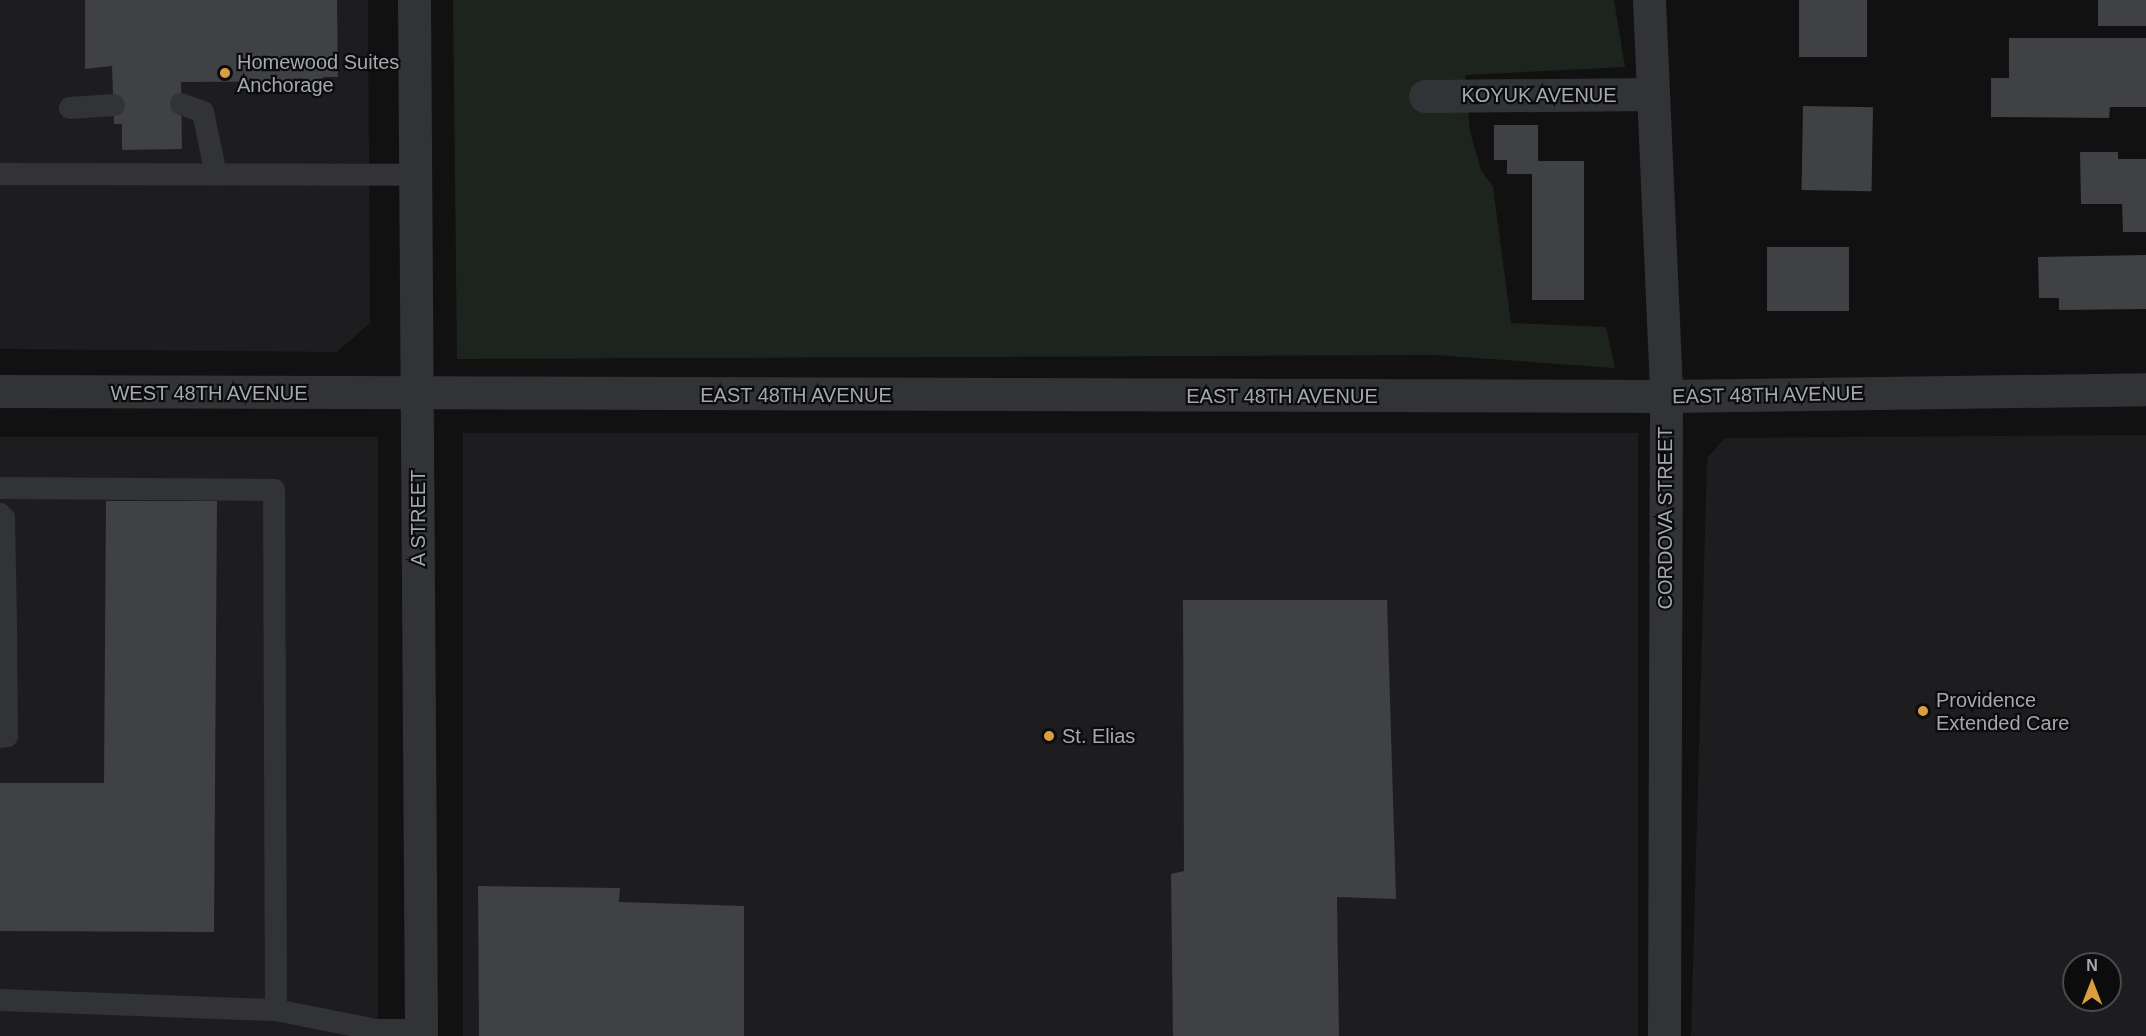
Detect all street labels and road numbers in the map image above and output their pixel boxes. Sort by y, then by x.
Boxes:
street label: KOYUK AVENUE [1461,83,1617,107]
street label: WEST 48TH AVENUE [110,381,308,405]
street label: EAST 48TH AVENUE [1671,381,1865,409]
street label: EAST 48TH AVENUE [699,383,893,407]
street label: EAST 48TH AVENUE [1185,384,1379,408]
street label: CORDOVA STREET [1653,426,1677,610]
street label: A STREET [406,469,430,567]

